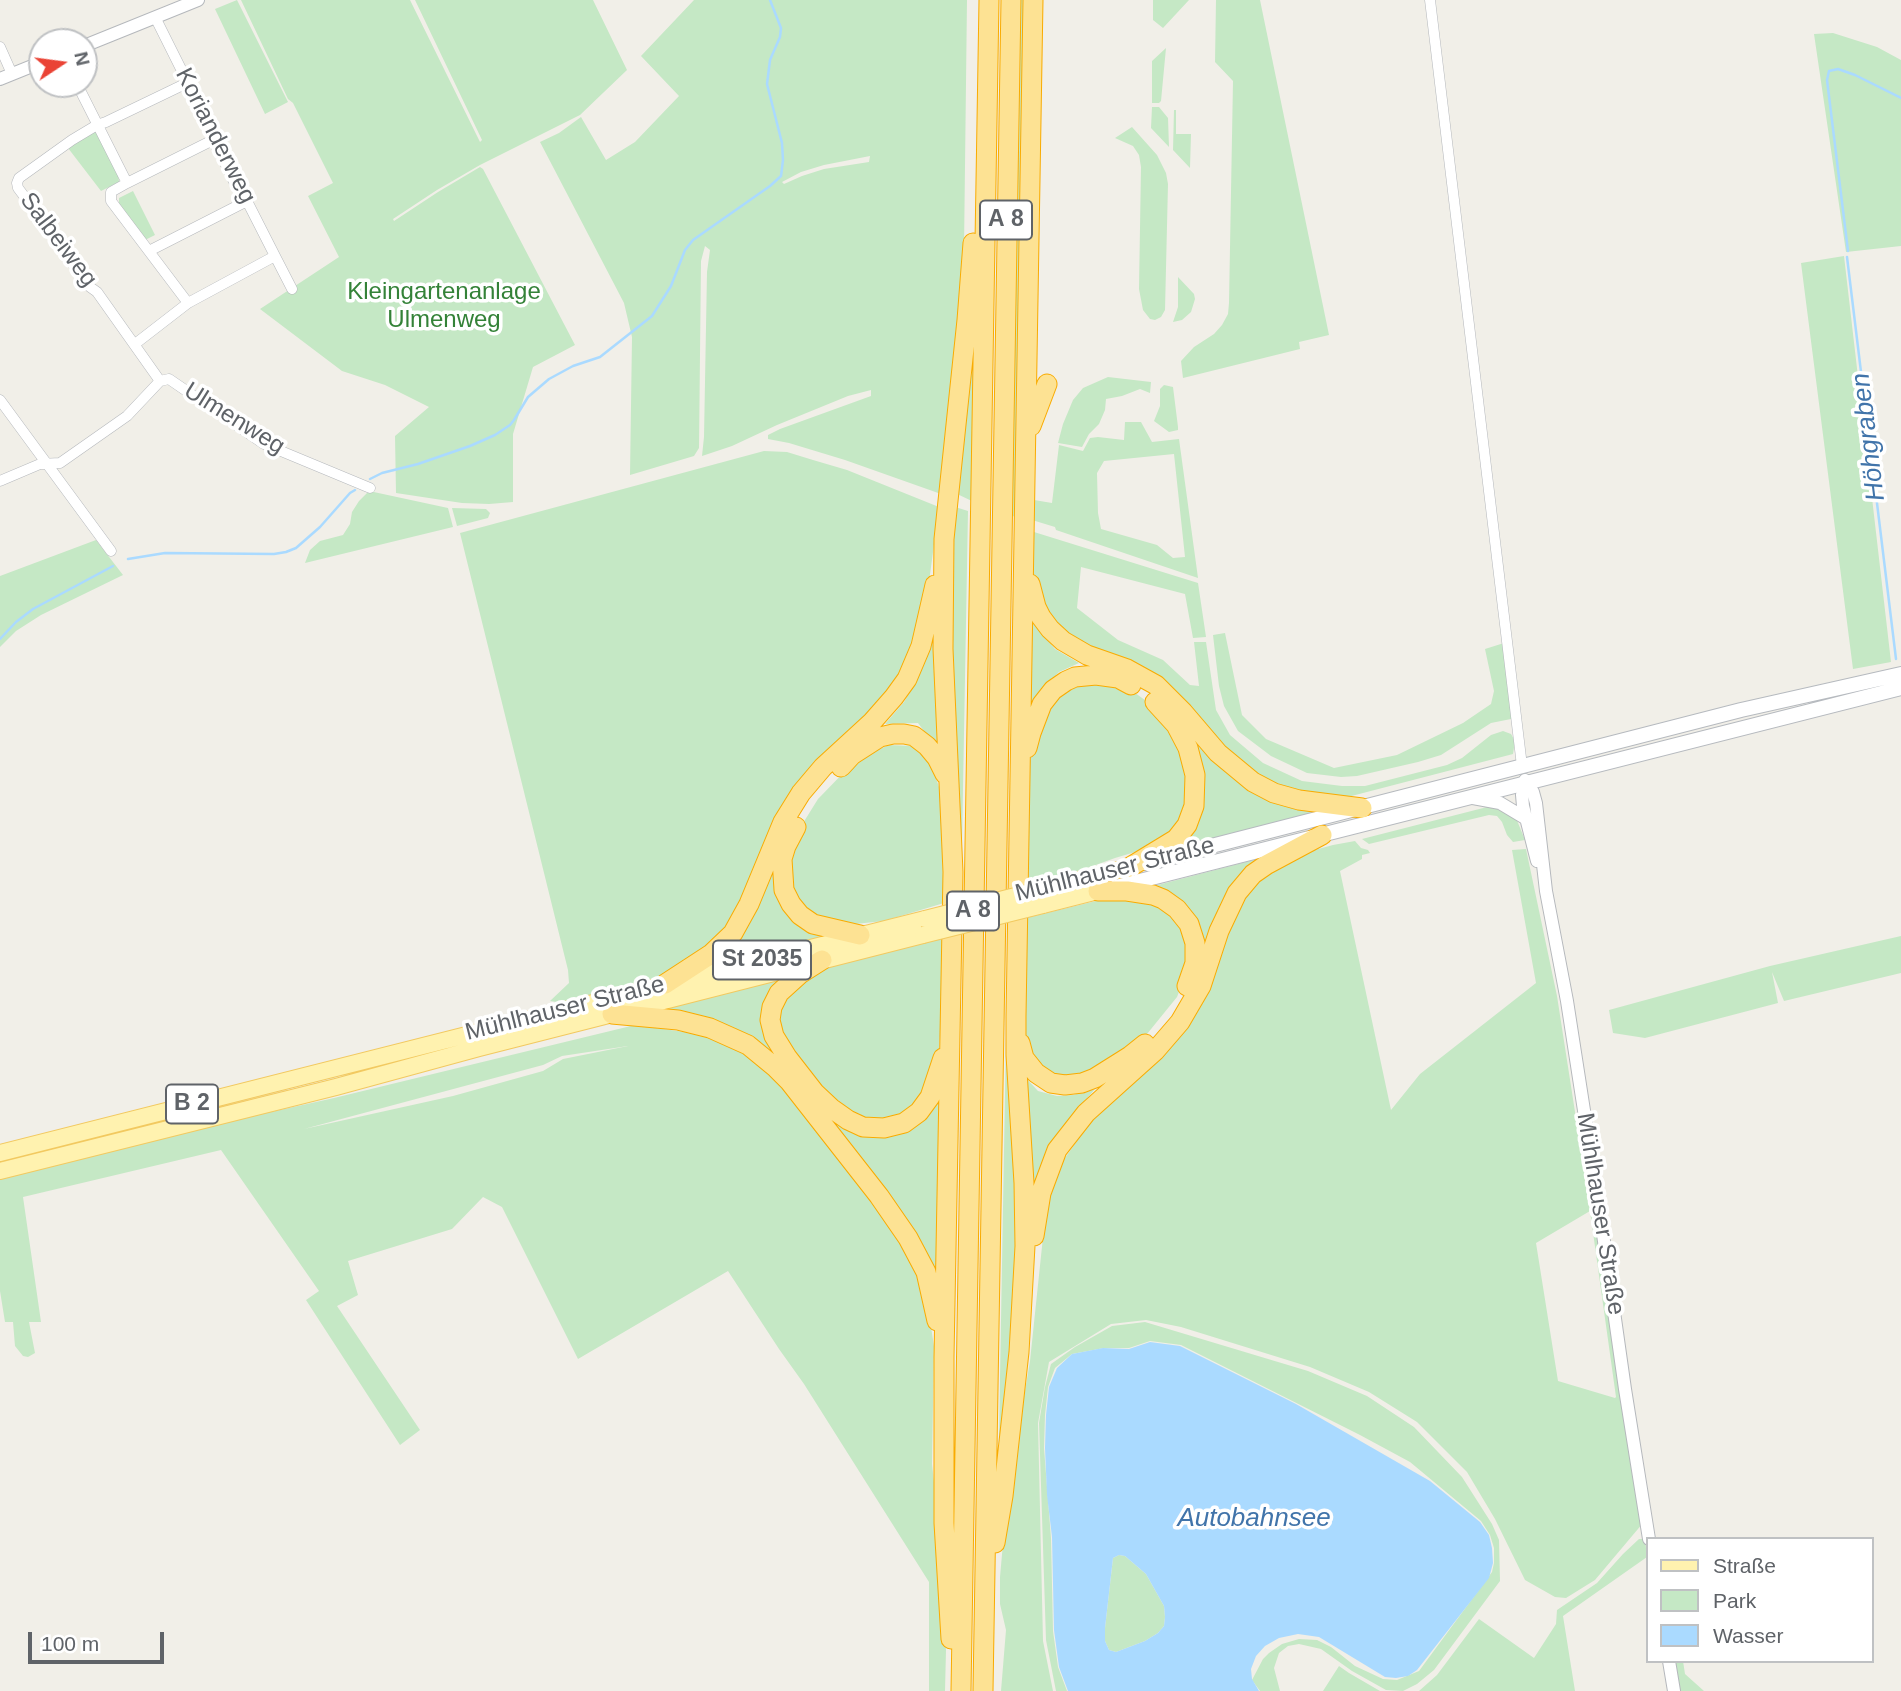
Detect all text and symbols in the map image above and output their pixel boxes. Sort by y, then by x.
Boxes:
north arrow [28,28,98,98]
text: N [70,50,94,68]
street label: Korianderweg [169,63,261,209]
street label: Salbeiweg [13,187,103,293]
road number: A 8 [980,200,1032,240]
park label: Kleingartenanlage Ulmenweg [347,278,541,334]
water label: Höhgraben [1846,371,1892,503]
street label: Ulmenweg [178,377,290,461]
street label: Mühlhauser Straße [1013,831,1217,909]
road number: A 8 [947,891,999,930]
road number: St 2035 [713,940,811,979]
street label: Mühlhauser Straße [463,970,667,1048]
road number: B 2 [166,1084,218,1124]
street label: Mühlhauser Straße [1570,1111,1630,1317]
water label: Autobahnsee [1177,1503,1331,1535]
legend [1646,1537,1873,1663]
text: Straße [1713,1554,1776,1577]
text: Park [1713,1589,1756,1612]
scale bar [32,1618,168,1662]
text: Wasser [1713,1624,1783,1647]
text: 100 m [41,1632,99,1655]

